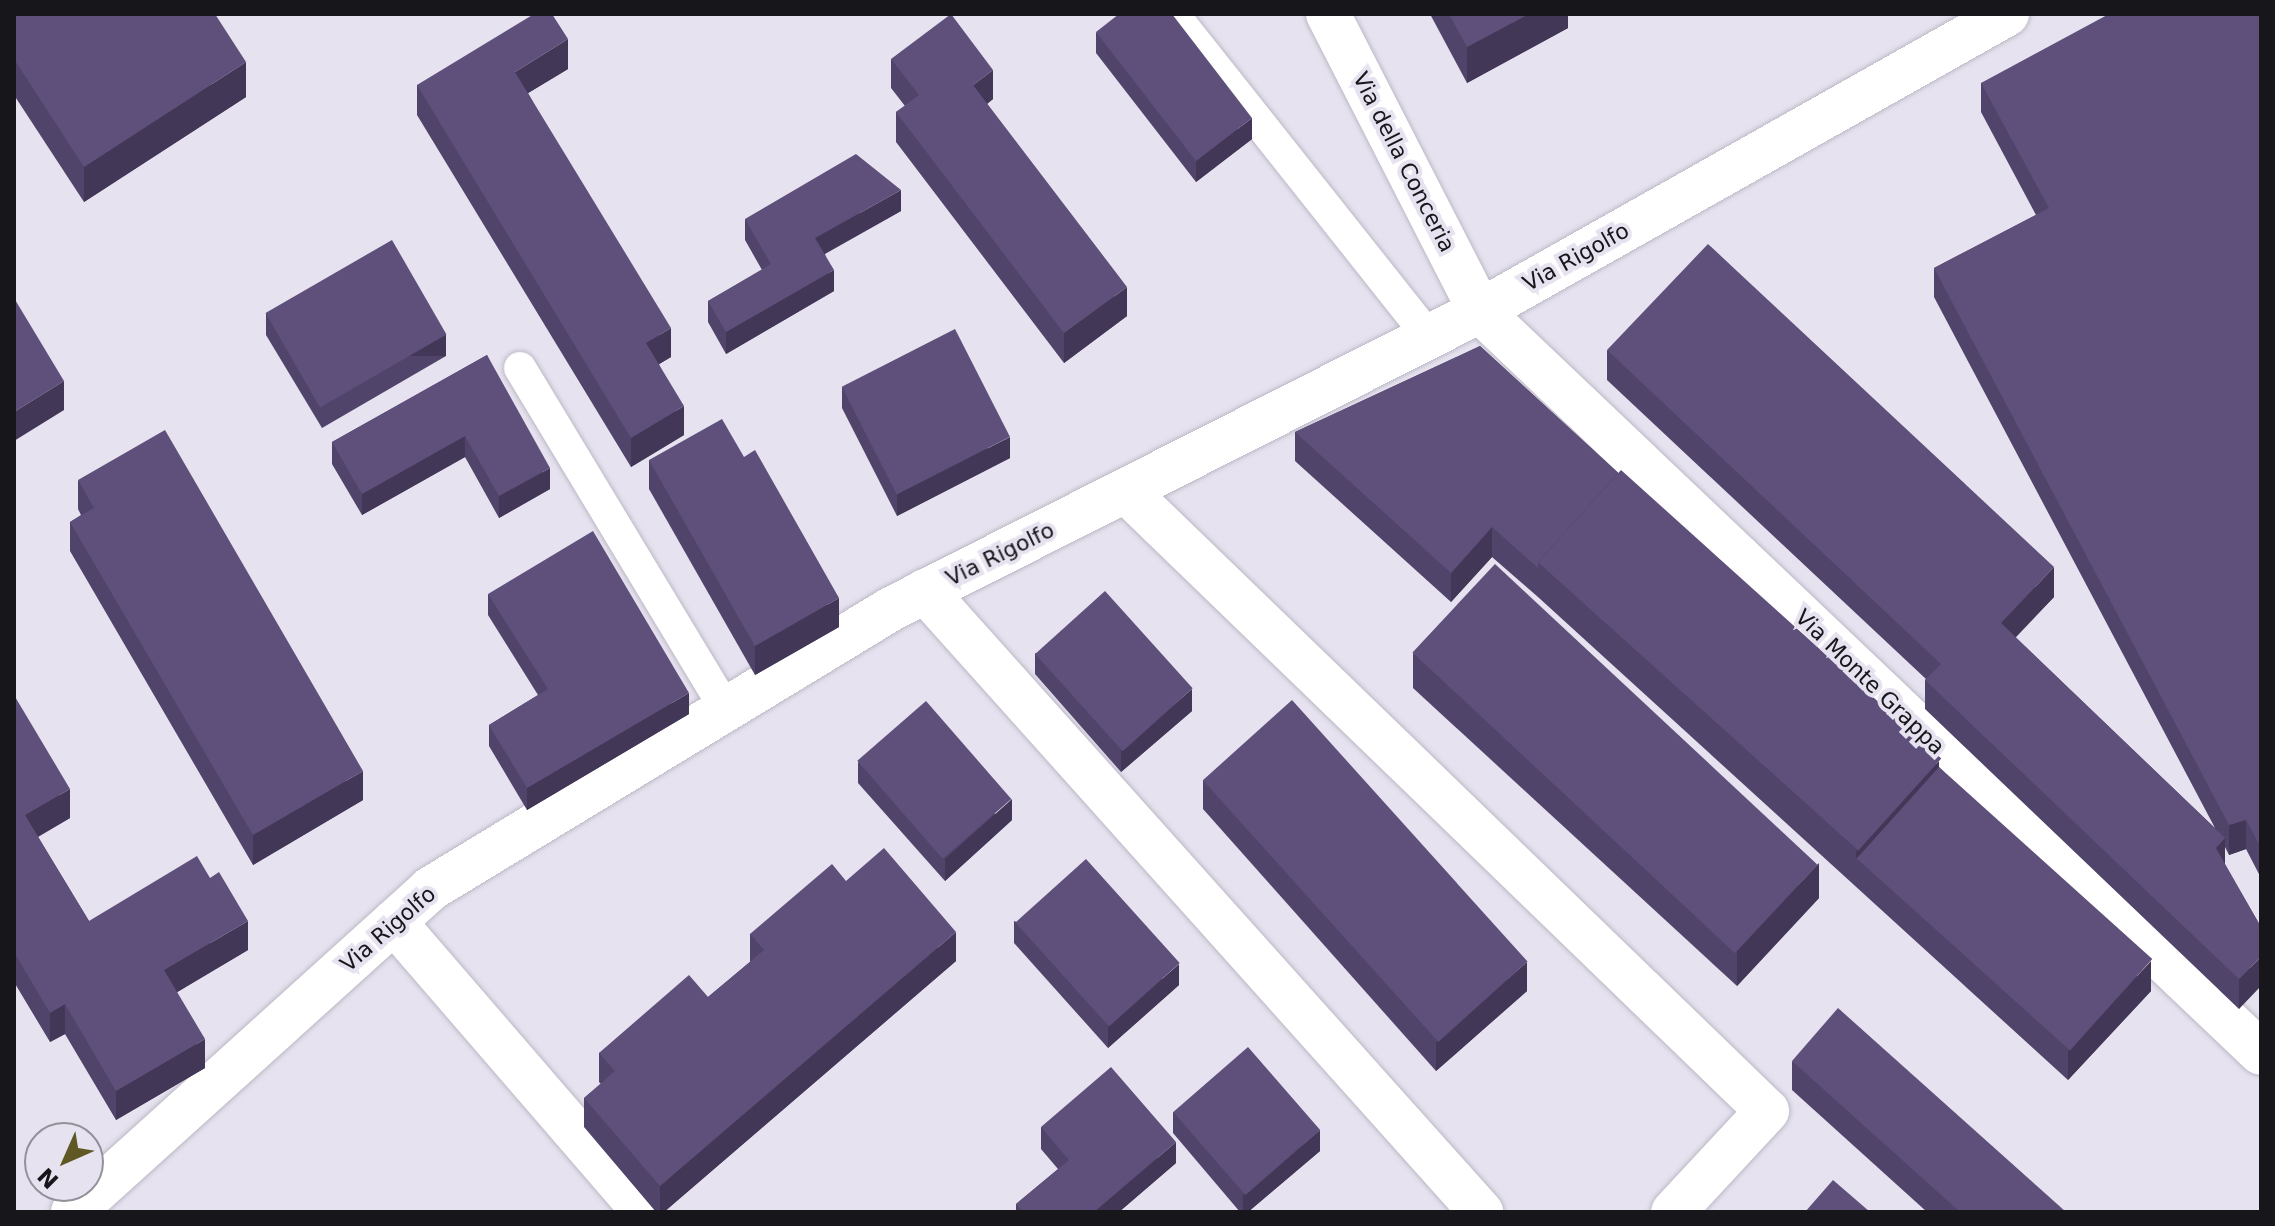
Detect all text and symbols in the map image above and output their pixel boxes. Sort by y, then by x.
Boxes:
street label: Via della Conceria [1347,68,1461,256]
street label: Via Rigolfo [1518,217,1634,297]
street label: Via Rigolfo [942,516,1058,592]
street label: Via Monte Grappa [1790,604,1950,760]
street label: Via Rigolfo [335,881,441,977]
north arrow [24,1122,104,1202]
text: N [33,1163,63,1193]

